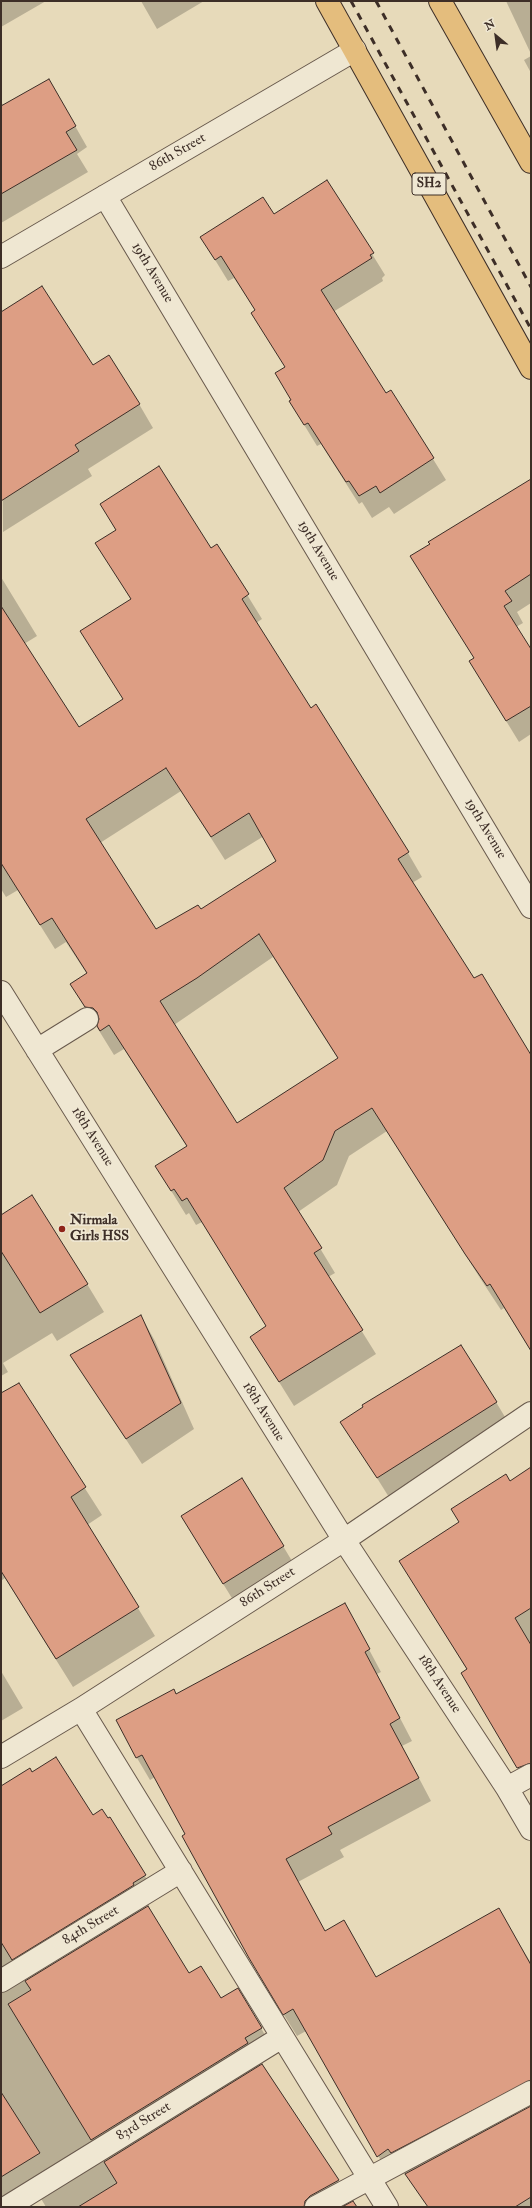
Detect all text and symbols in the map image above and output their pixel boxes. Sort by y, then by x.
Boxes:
north arrow [476,16,516,56]
text: N [482,17,497,33]
street label: 86th Street [147,130,209,176]
road number: SH2 [412,173,446,195]
street label: 19th Avenue [127,240,177,306]
street label: 19th Avenue [293,518,343,584]
street label: 19th Avenue [460,796,510,862]
street label: 18th Avenue [67,1104,117,1170]
place label: Nirmala Girls HSS [70,1213,129,1246]
marker: Nirmala Girls HSS [57,1224,67,1234]
street label: 18th Avenue [238,1379,288,1445]
street label: 86th Street [237,1564,299,1612]
street label: 18th Avenue [414,1651,464,1717]
street label: 84th Street [60,1903,122,1949]
street label: 83rd Street [114,2099,174,2145]

